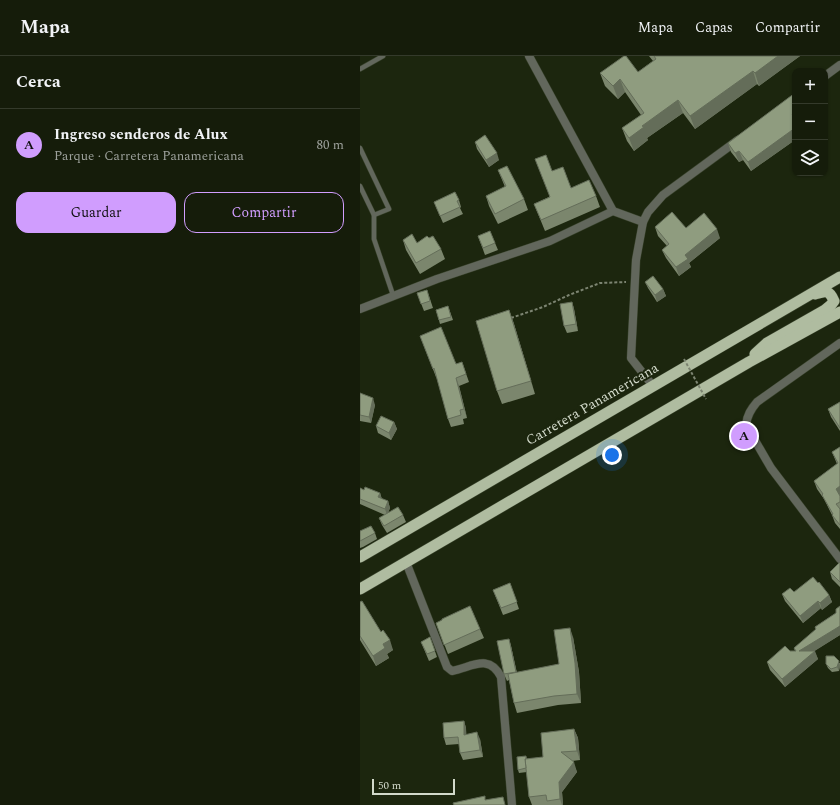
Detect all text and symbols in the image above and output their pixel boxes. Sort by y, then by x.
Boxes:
text: Mapa [20,13,70,42]
text: Mapa [638,17,673,38]
text: Capas [695,17,733,38]
text: Compartir [755,17,820,38]
map controls [792,68,828,176]
button: + [792,68,828,104]
text: Cerca [16,69,61,95]
button: − [792,104,828,140]
text: Ingreso senderos de Alux [54,123,228,146]
text: A [24,135,34,155]
text: 80 m [317,135,344,155]
button: layers [792,140,828,176]
text: Parque · Carretera Panamericana [54,146,244,166]
button: Guardar [16,192,176,233]
button: Compartir [184,192,344,233]
street label: Carretera Panamericana [522,357,662,451]
pin: A [731,421,757,451]
your location [602,445,622,465]
scale bar [372,777,455,796]
text: 50 m [378,777,401,794]

